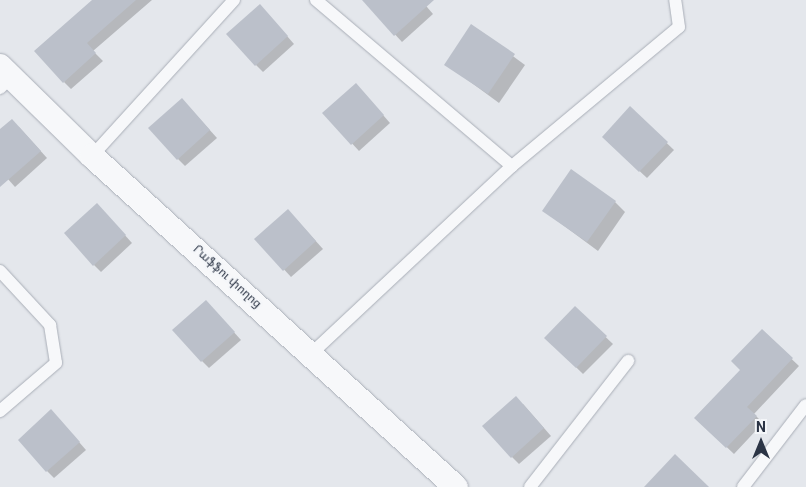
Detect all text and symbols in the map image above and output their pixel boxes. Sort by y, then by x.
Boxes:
street label: Րաֆֆու փողոց [190,242,264,312]
north arrow [736,417,786,467]
text: N [756,419,766,435]

